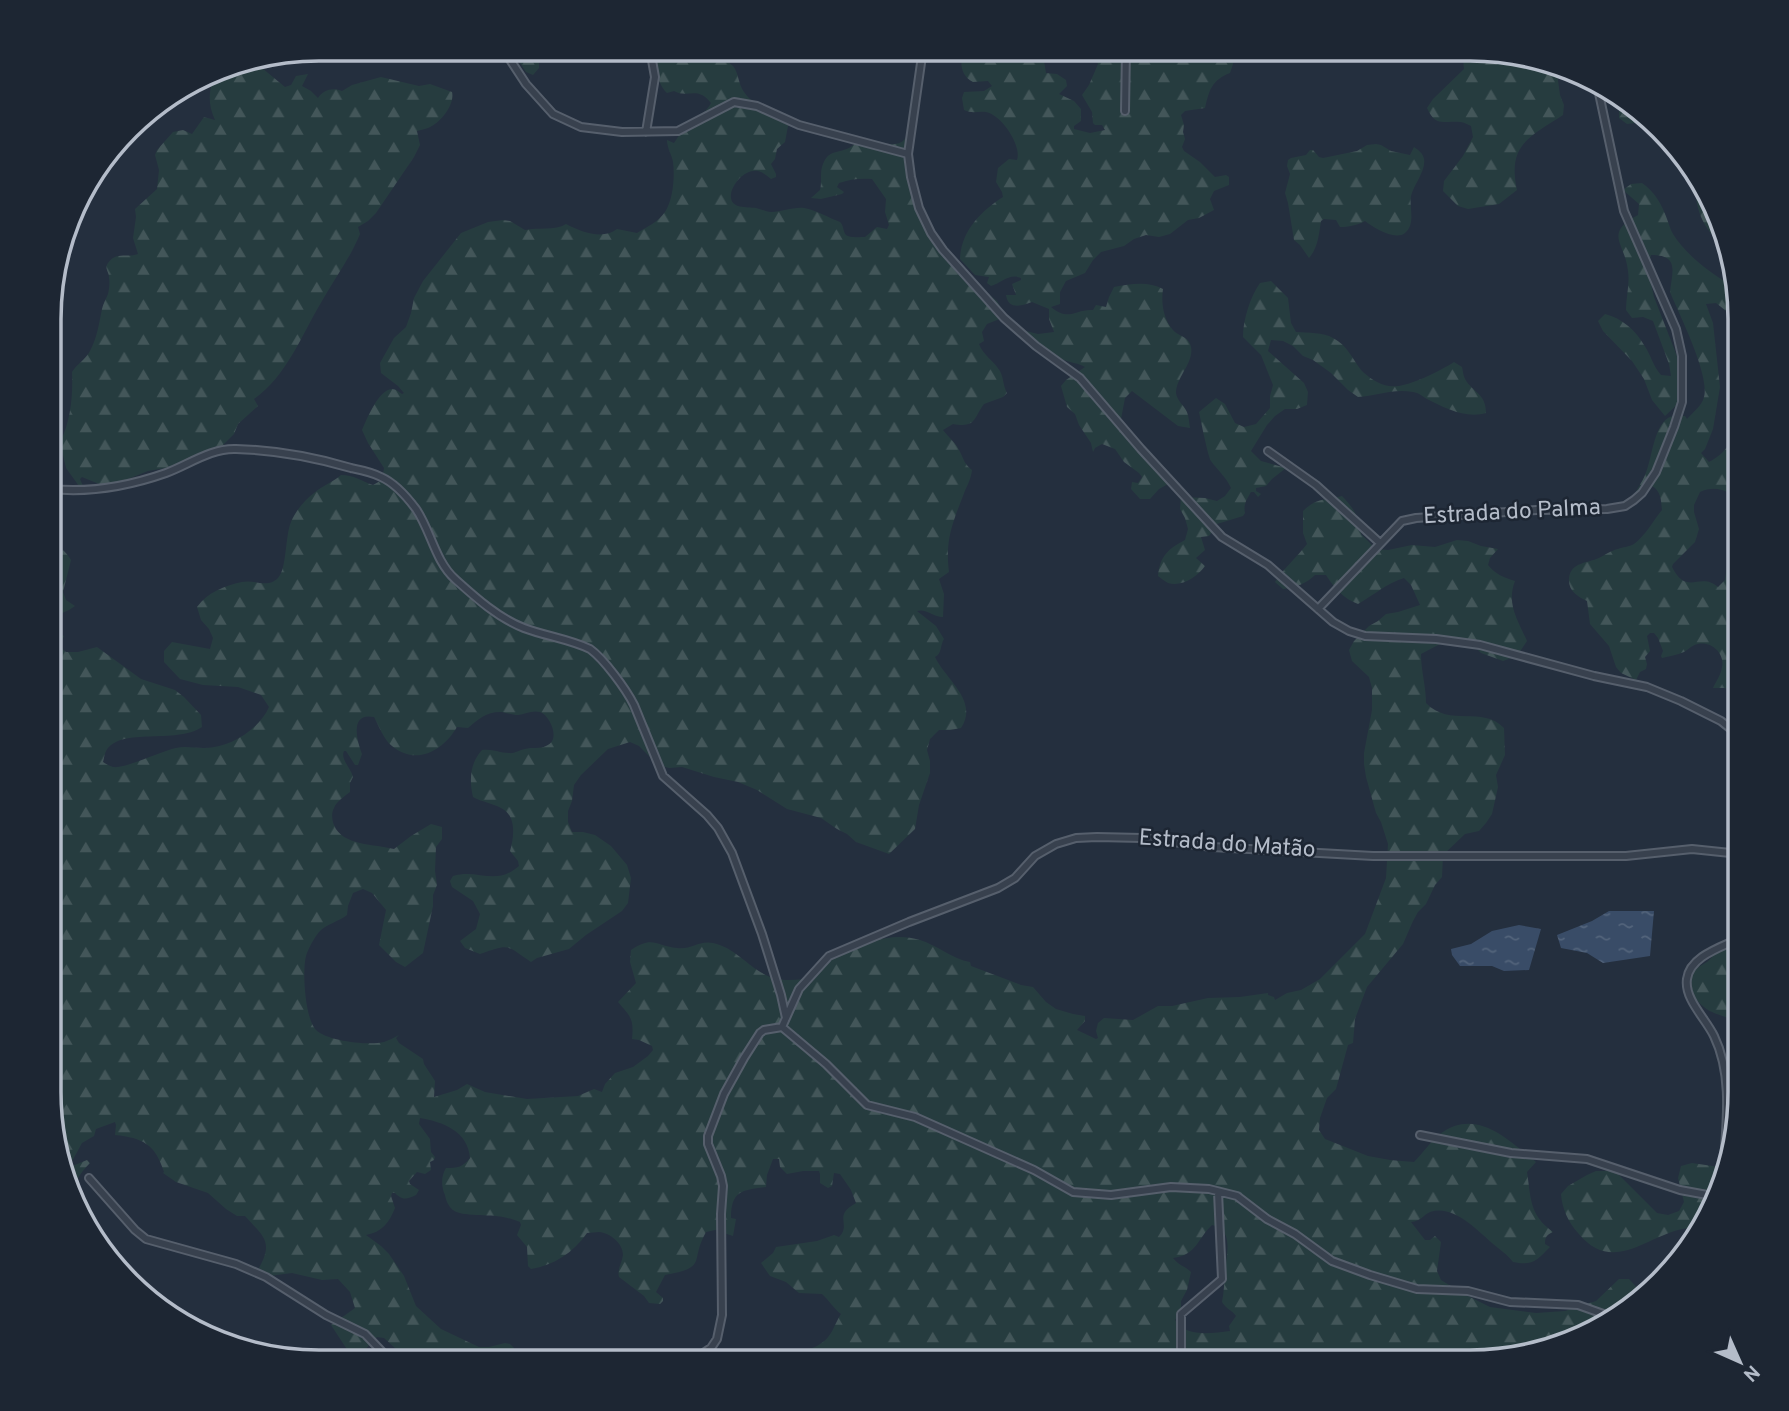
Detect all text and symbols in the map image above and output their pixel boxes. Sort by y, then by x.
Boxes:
street label: Estrada do Palma [1422,494,1602,532]
street label: Estrada do Matão [1138,824,1316,866]
north arrow [1705,1327,1775,1397]
text: N [1737,1359,1764,1386]

